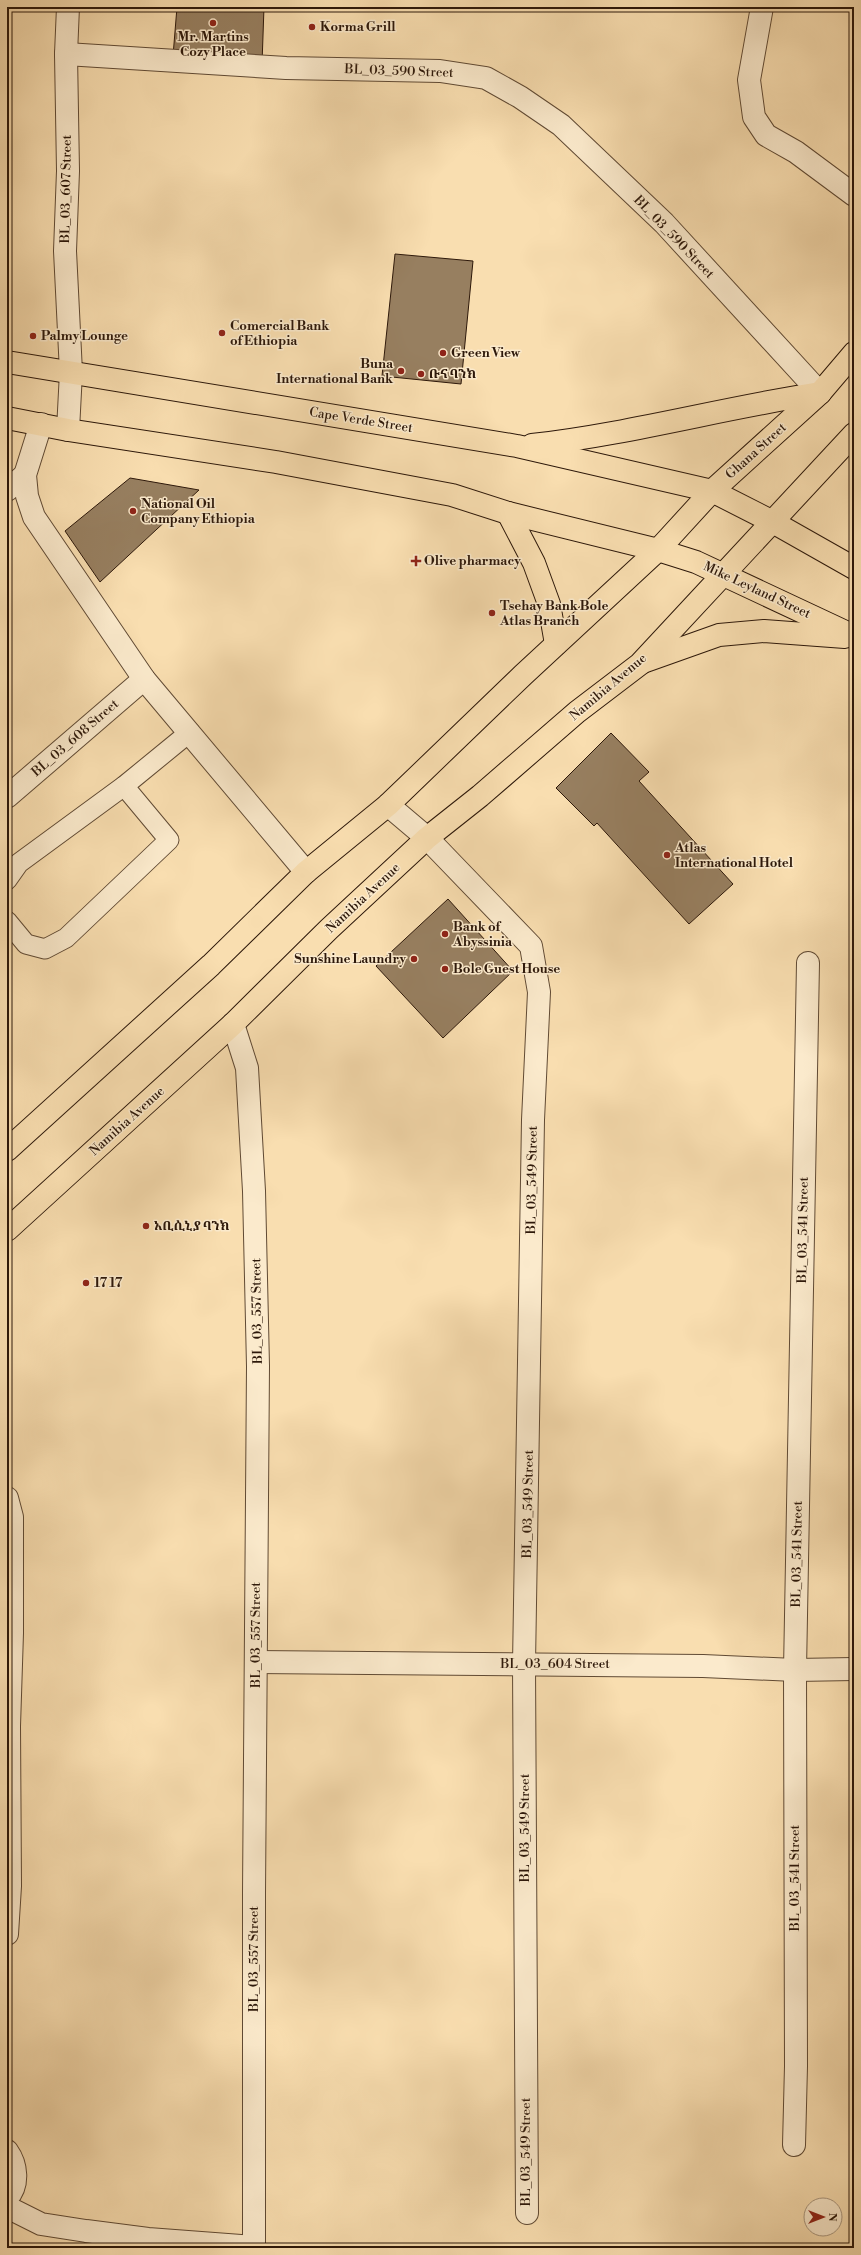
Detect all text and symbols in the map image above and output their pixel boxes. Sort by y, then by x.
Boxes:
marker: Mr. Martins Cozy Place [208,18,218,28]
place label: Korma Grill [320,19,396,35]
marker: Korma Grill [307,22,317,32]
place label: Mr. Martins Cozy Place [177,29,249,60]
street label: BL_03_590 Street [343,61,454,81]
street label: BL_03_607 Street [57,134,75,244]
street label: BL_03_590 Street [630,191,718,282]
place label: Comercial Bank of Ethiopia [230,318,330,349]
place label: Palmy Lounge [41,328,128,344]
marker: Comercial Bank of Ethiopia [217,328,227,338]
marker: Palmy Lounge [28,331,38,341]
place label: Green View [451,345,521,361]
marker: Green View [438,348,448,358]
place label: Buna International Bank [276,356,394,387]
marker: Buna International Bank [396,366,406,376]
place label: ቡና ባንክ [429,366,476,382]
marker: ቡና ባንክ [416,369,426,379]
street label: Cape Verde Street [308,404,414,436]
street label: Ghana Street [722,419,790,482]
place label: National Oil Company Ethiopia [141,496,256,527]
marker: National Oil Company Ethiopia [128,506,138,516]
place label: Olive pharmacy [424,553,521,569]
marker: Olive pharmacy [411,556,421,566]
street label: Mike Leyland Street [701,558,814,622]
place label: Tsehay Bank Bole Atlas Branch [499,598,609,629]
marker: Tsehay Bank Bole Atlas Branch [487,608,497,618]
street label: Namibia Avenue [566,650,650,724]
street label: BL_03_608 Street [27,696,122,781]
place label: Atlas International Hotel [674,840,794,871]
marker: Atlas International Hotel [662,850,672,860]
street label: Namibia Avenue [323,859,404,936]
place label: Bank of Abyssinia [452,919,513,950]
marker: Bank of Abyssinia [440,929,450,939]
place label: Sunshine Laundry [294,951,406,967]
marker: Sunshine Laundry [409,954,419,964]
place label: Bole Guest House [453,961,560,977]
marker: Bole Guest House [440,964,450,974]
street label: Namibia Avenue [86,1083,168,1159]
street label: BL_03_549 Street [523,1125,541,1235]
street label: BL_03_541 Street [794,1176,812,1284]
place label: አቢሲኒያ ባንክ [154,1218,230,1234]
marker: አቢሲኒያ ባንክ [141,1221,151,1231]
street label: BL_03_557 Street [248,1258,266,1365]
place label: 17 17 [94,1275,123,1291]
marker: 17 17 [81,1278,91,1288]
street label: BL_03_549 Street [519,1449,537,1559]
street label: BL_03_541 Street [788,1500,806,1608]
street label: BL_03_557 Street [248,1582,264,1689]
street label: BL_03_604 Street [499,1656,610,1672]
street label: BL_03_549 Street [517,1773,533,1883]
street label: BL_03_541 Street [787,1824,803,1932]
street label: BL_03_557 Street [246,1906,262,2013]
street label: BL_03_549 Street [518,2097,534,2207]
north arrow [803,2197,843,2237]
text: N [825,2213,839,2222]

